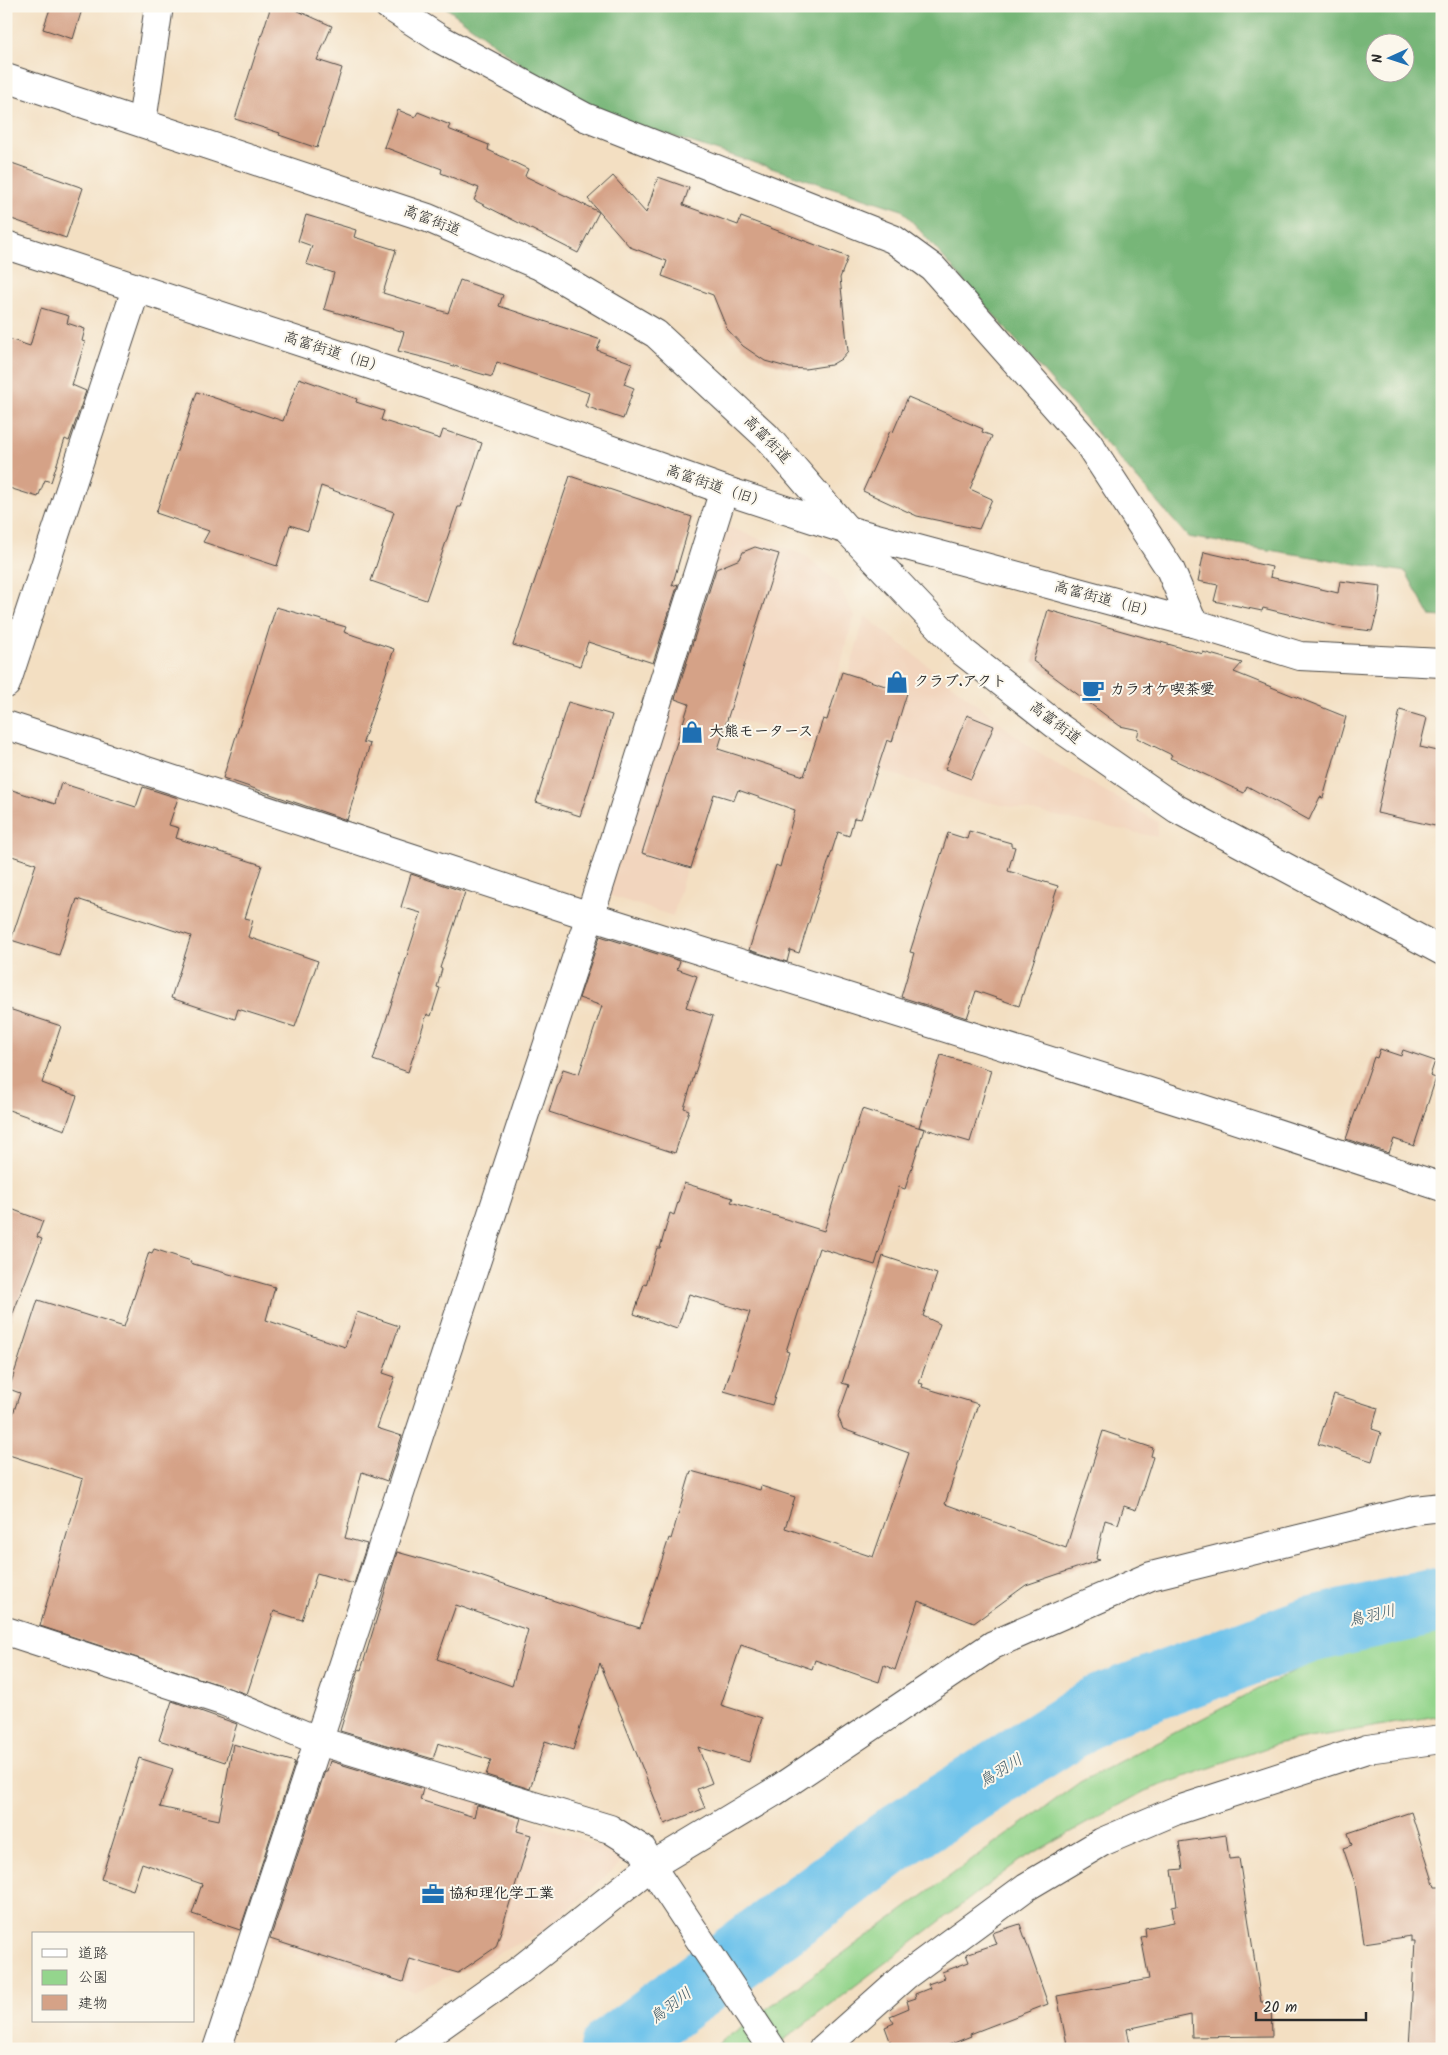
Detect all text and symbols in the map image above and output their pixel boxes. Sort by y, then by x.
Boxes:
north arrow [1366,32,1416,82]
text: N [1367,53,1389,64]
street label: 高富街道 [400,199,464,243]
street label: 高富街道（旧） [280,325,388,381]
street label: 高富街道 [738,410,796,470]
street label: 高富街道（旧） [662,459,770,515]
street label: 高富街道（旧） [1051,575,1159,625]
shop icon: クラブ.アクト [884,669,910,695]
place label: クラブ.アクト [914,670,1007,694]
cafe icon: カラオケ喫茶愛 [1080,677,1106,703]
place label: カラオケ喫茶愛 [1110,678,1215,702]
street label: 高富街道 [1024,695,1086,751]
shop icon: 大熊モータース [679,719,705,745]
place label: 大熊モータース [709,720,813,744]
water label: 鳥羽川 [1346,1598,1398,1634]
water label: 鳥羽川 [974,1748,1028,1794]
office icon: 協和理化学工業 [420,1881,446,1907]
place label: 協和理化学工業 [449,1882,554,1906]
legend [32,1932,195,2022]
text: 道路 [78,1942,108,1966]
text: 公園 [78,1966,108,1990]
water label: 鳥羽川 [644,1982,698,2030]
scale bar [1256,1990,1366,2022]
text: 建物 [78,1992,108,2016]
text: 20 m [1263,1996,1297,2020]

